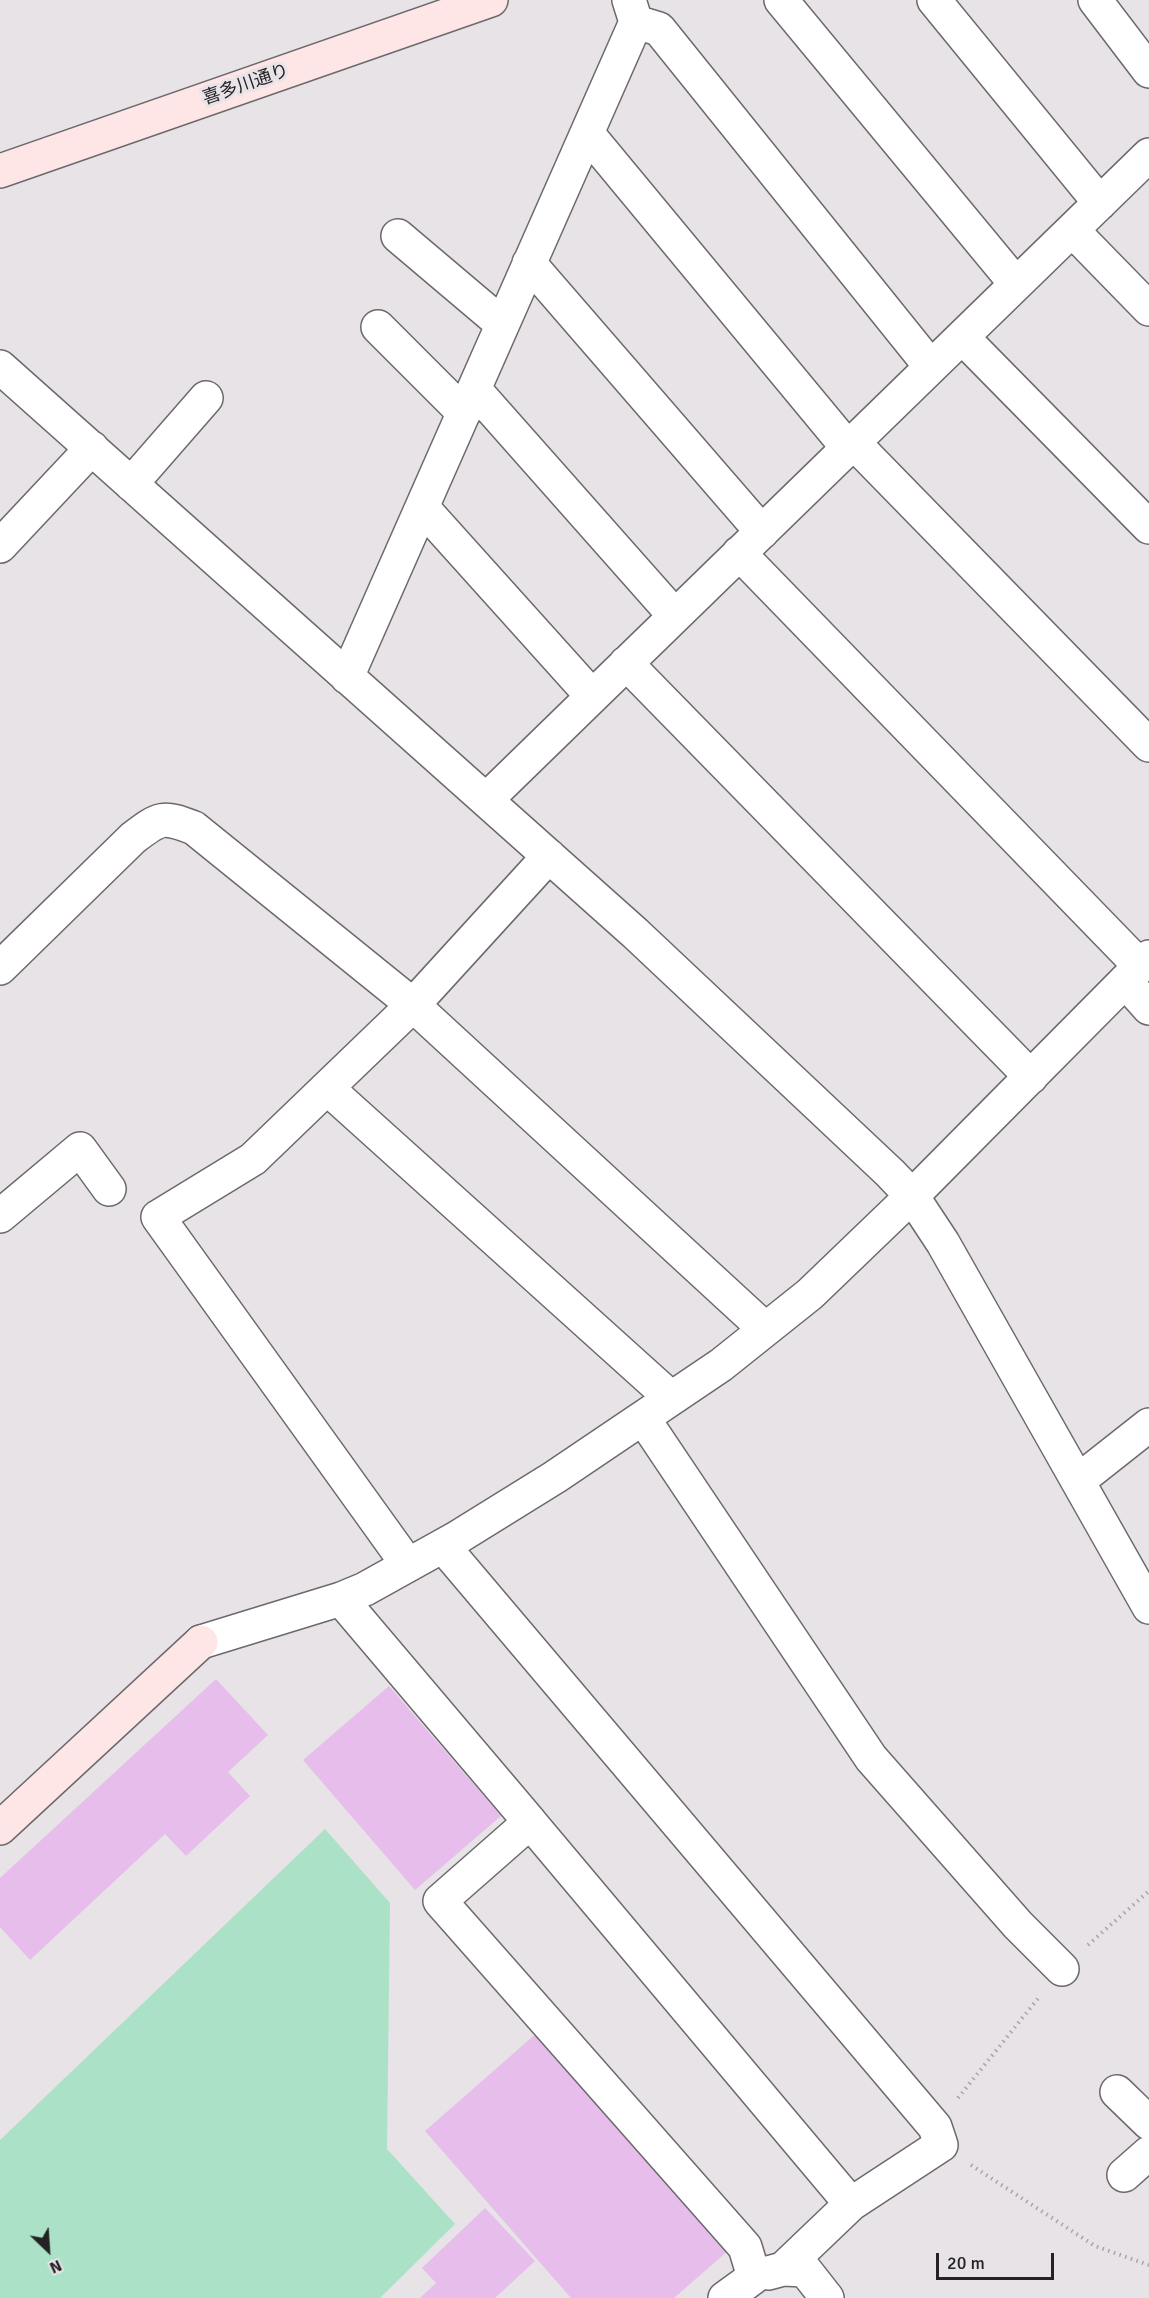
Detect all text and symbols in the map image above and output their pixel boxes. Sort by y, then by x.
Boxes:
street label: 喜多川通り [200,60,292,110]
north arrow [18,2220,78,2280]
scale bar [939,2241,1058,2279]
text: 20 m [947,2252,985,2274]
text: N [46,2255,65,2278]

